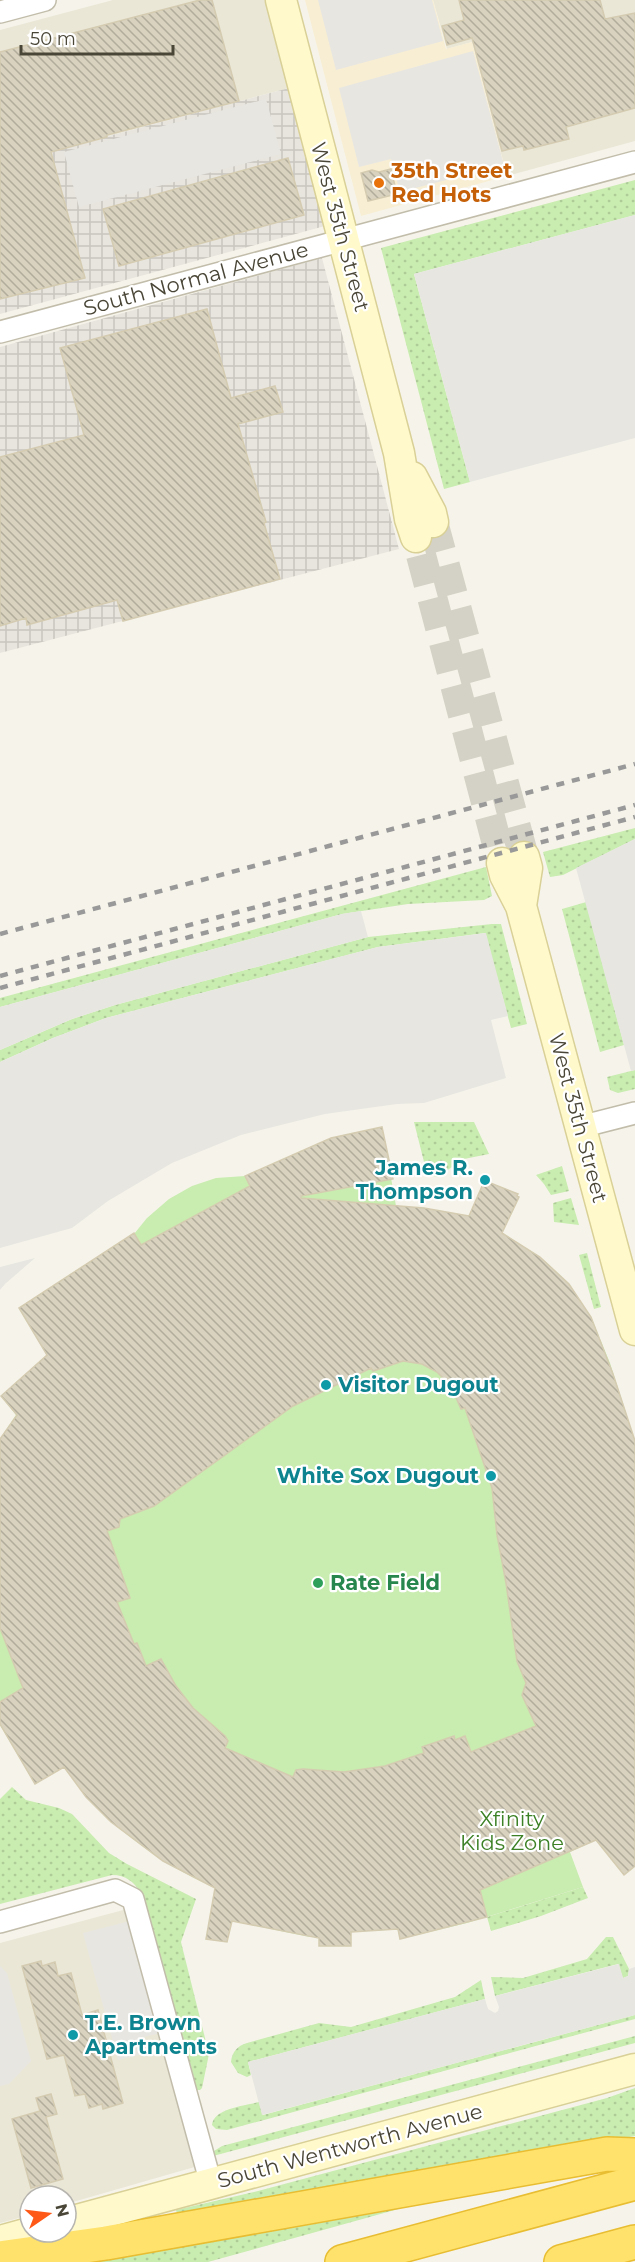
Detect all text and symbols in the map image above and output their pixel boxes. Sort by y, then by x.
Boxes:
scale bar [21,18,172,56]
text: 50 m [30,28,76,50]
street label: West 35th Street [306,139,375,314]
place label: 35th Street Red Hots [390,158,512,207]
marker: 35th Street Red Hots [372,176,386,190]
street label: South Normal Avenue [81,236,311,321]
street label: West 35th Street [544,1030,613,1205]
place label: James R. Thompson [356,1155,473,1204]
marker: James R. Thompson [478,1173,492,1187]
place label: Visitor Dugout [337,1372,499,1397]
marker: Visitor Dugout [319,1378,333,1392]
place label: White Sox Dugout [277,1463,479,1488]
marker: White Sox Dugout [484,1469,498,1483]
place label: Rate Field [330,1570,440,1595]
marker: Rate Field [311,1576,325,1590]
park label: Xfinity Kids Zone [460,1806,564,1855]
place label: T.E. Brown Apartments [84,2010,217,2059]
marker: T.E. Brown Apartments [66,2028,80,2042]
street label: South Wentworth Avenue [215,2098,485,2193]
north arrow [18,2184,78,2244]
text: N [51,2202,73,2219]

